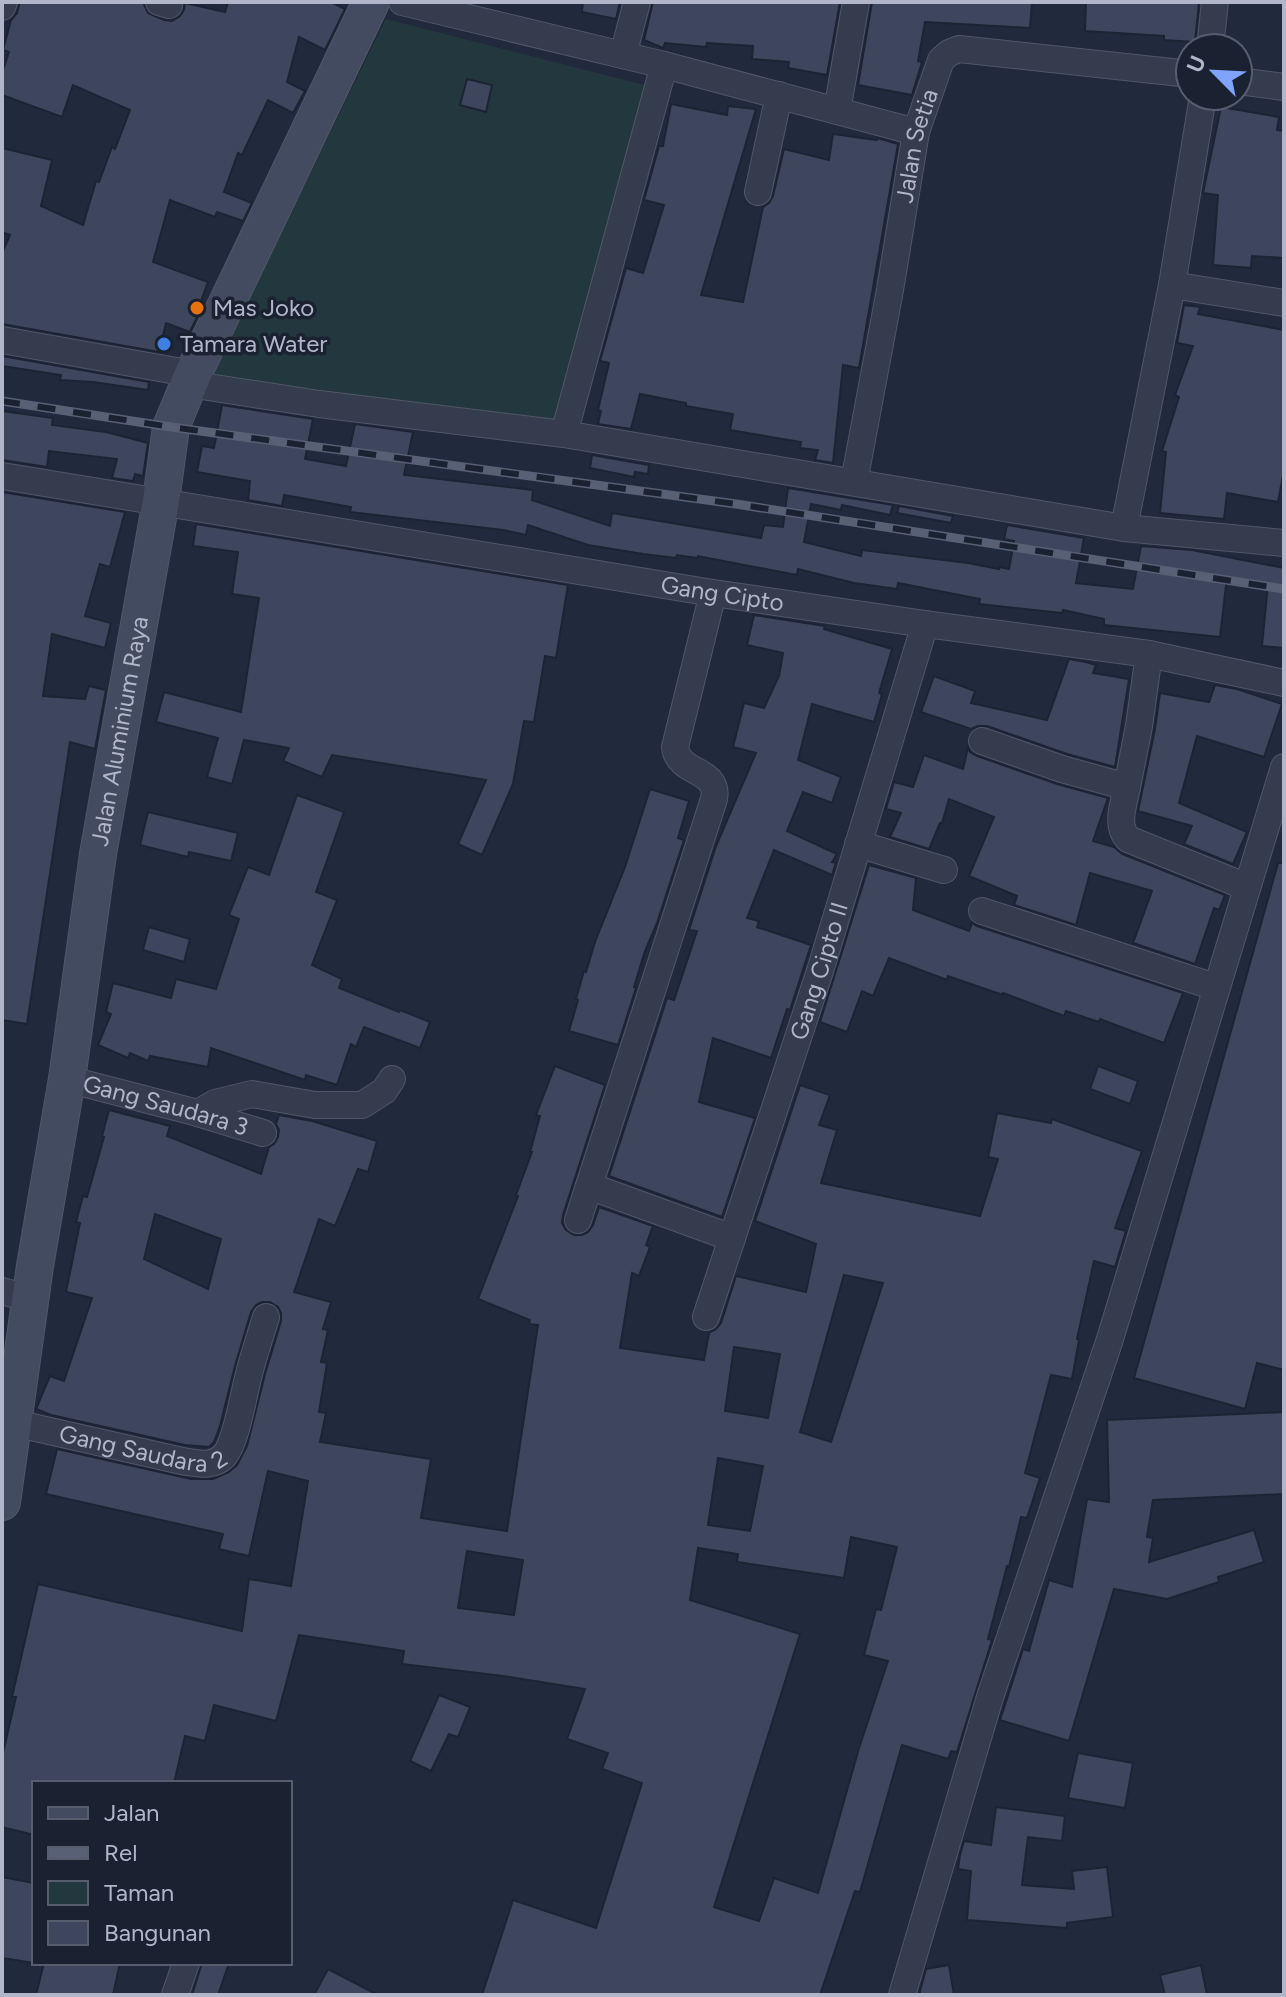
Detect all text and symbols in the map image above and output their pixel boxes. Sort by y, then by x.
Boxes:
north arrow [1174,32,1254,112]
text: U [1181,51,1212,77]
street label: Jalan Setia [890,85,944,205]
place label: Mas Joko [213,293,314,322]
marker: Mas Joko [188,299,206,317]
place label: Tamara Water [180,329,327,358]
marker: Tamara Water [155,335,173,353]
street label: Gang Cipto [659,570,786,617]
street label: Jalan Aluminium Raya [85,614,154,848]
street label: Gang Cipto II [783,899,854,1044]
street label: Gang Saudara 3 [80,1069,252,1142]
street label: Gang Saudara 2 [57,1419,233,1478]
legend [32,1781,292,1965]
text: Jalan [104,1798,160,1827]
text: Rel [104,1838,137,1867]
text: Taman [104,1878,174,1907]
text: Bangunan [104,1918,211,1947]

